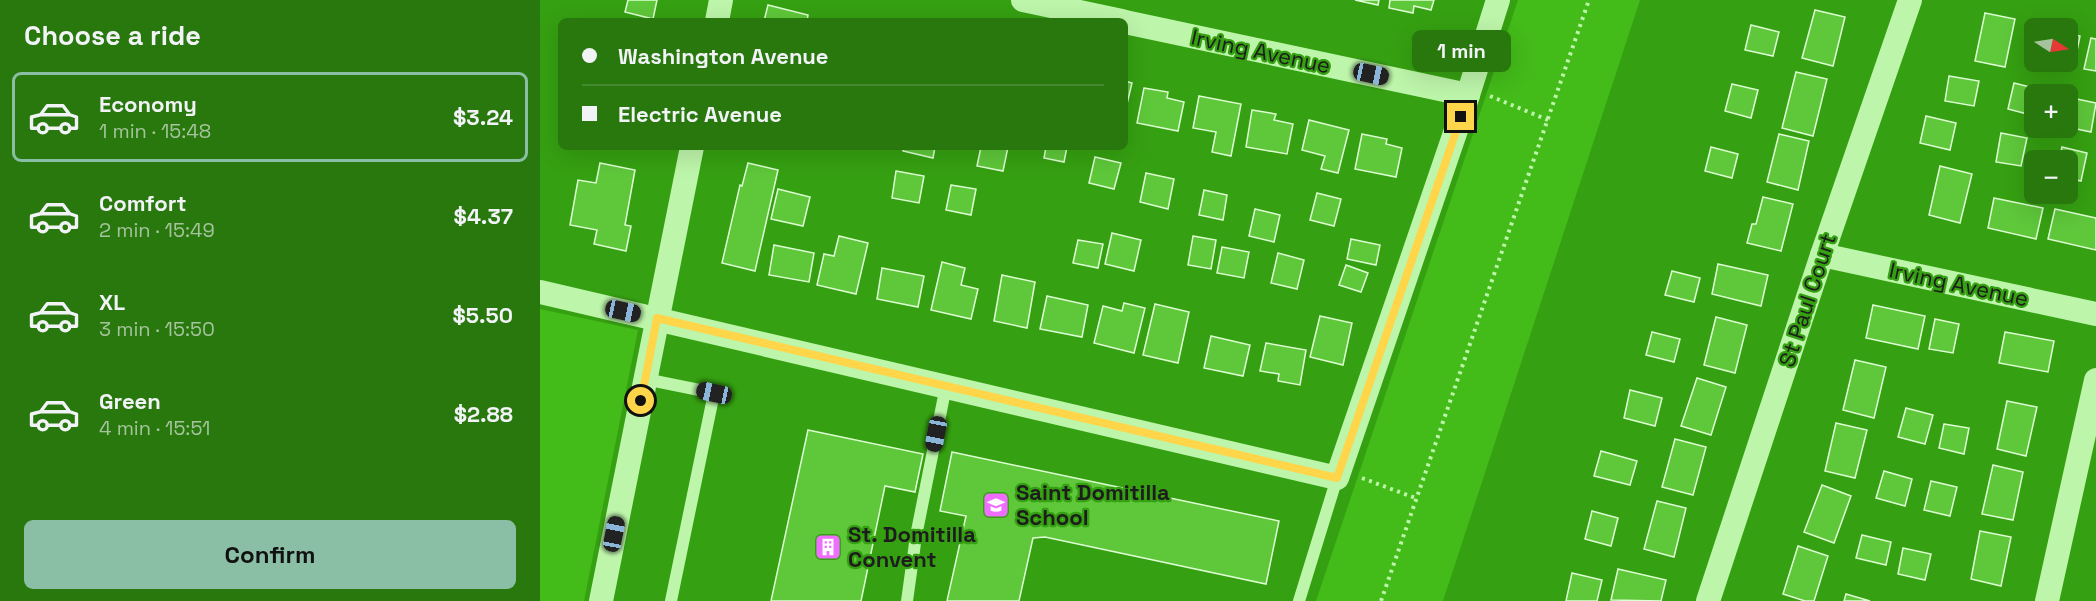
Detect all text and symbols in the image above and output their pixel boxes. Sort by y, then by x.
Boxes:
text: Choose a ride [24,18,201,53]
north arrow [2024,18,2078,72]
map controls [2024,18,2078,204]
street label: Irving Avenue [1189,23,1333,79]
callout: 1 min [1412,30,1510,72]
text: 1 min [1437,38,1486,64]
text: Washington Avenue [618,42,829,70]
car [1352,61,1390,87]
button: + [2024,84,2078,138]
icon: car [27,90,81,144]
text: Economy [99,90,197,118]
text: Electric Avenue [618,100,782,128]
text: $3.24 [453,103,513,131]
route end [1447,103,1474,130]
text: 1 min · 15:48 [99,118,211,144]
button: − [2024,150,2078,204]
icon: car [27,189,81,243]
text: Comfort [99,189,187,217]
text: $4.37 [454,202,513,230]
text: 2 min · 15:49 [99,217,215,243]
street label: St Paul Court [1772,230,1842,370]
street label: Irving Avenue [1887,256,2031,312]
icon: car [27,288,81,342]
text: XL [99,288,125,316]
car [604,298,642,324]
text: $5.50 [452,301,513,329]
text: 3 min · 15:50 [99,316,215,342]
car [695,380,733,406]
icon: car [27,387,81,441]
text: Green [99,387,161,415]
route start [627,387,654,414]
text: $2.88 [454,400,513,428]
text: 4 min · 15:51 [99,415,210,441]
car [924,415,948,453]
place label: Saint Domitilla School [1016,478,1170,531]
school or university icon: Saint Domitilla School [981,490,1011,520]
car [602,515,626,553]
button: Confirm [24,520,516,589]
place label: St. Domitilla Convent [848,520,976,573]
building icon: St. Domitilla Convent [813,532,843,562]

